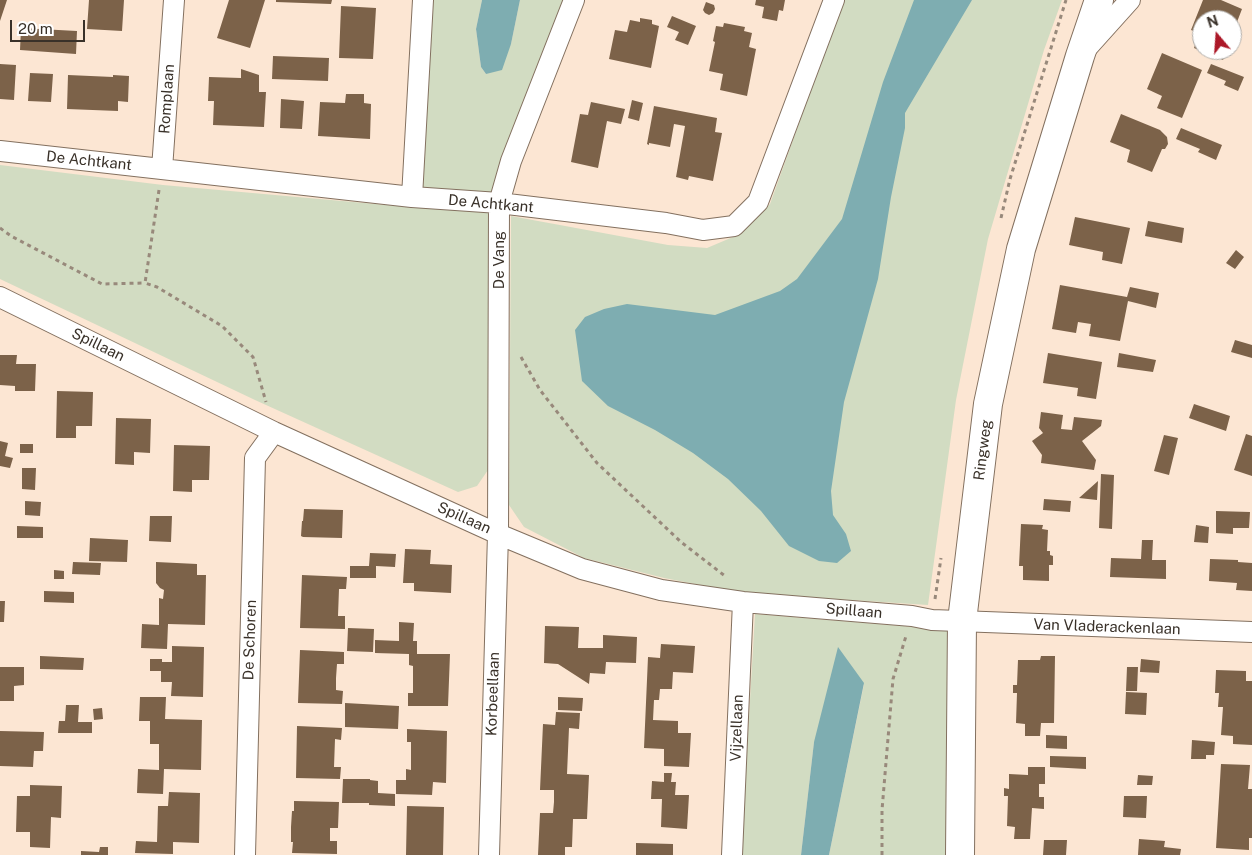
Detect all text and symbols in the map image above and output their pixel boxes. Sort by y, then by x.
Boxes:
scale bar [12,10,88,42]
north arrow [1192,10,1242,60]
text: N [1205,12,1220,31]
text: 20 m [18,20,53,37]
street label: Romplaan [156,63,178,135]
street label: De Achtkant [45,148,133,174]
street label: De Achtkant [447,191,535,217]
street label: De Vang [490,231,508,289]
street label: Spillaan [69,324,127,366]
street label: Ringweg [970,419,996,481]
street label: Spillaan [434,498,494,538]
street label: De Schoren [240,599,260,681]
street label: Spillaan [825,600,883,622]
street label: Van Vladerackenlaan [1033,615,1181,639]
street label: Korbeellaan [483,652,503,736]
street label: Vijzellaan [727,694,747,762]

